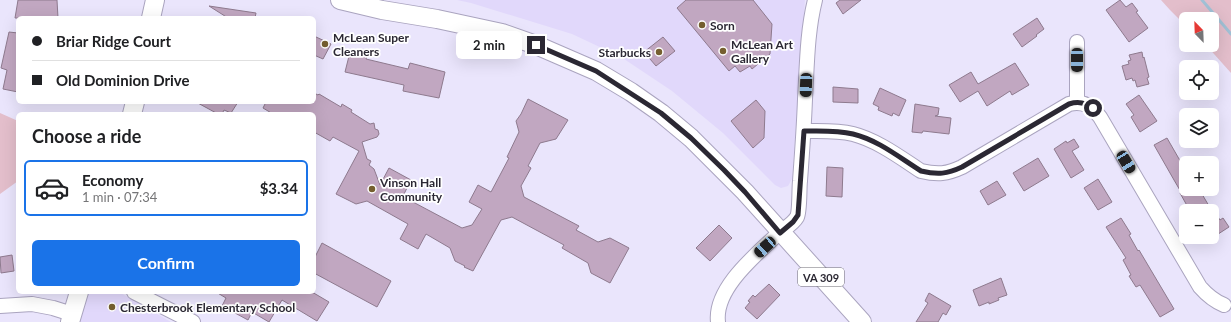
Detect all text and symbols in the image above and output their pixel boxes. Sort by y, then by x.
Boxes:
north arrow [1179,12,1219,52]
map controls [1179,12,1219,244]
place label: Sorn [710,18,735,33]
marker: Sorn [697,20,707,30]
place label: McLean Super Cleaners [333,30,409,59]
callout: 2 min [456,31,522,59]
text: Briar Ridge Court [56,32,171,50]
route end [527,36,545,54]
text: 2 min [473,37,505,53]
place label: McLean Art Gallery [731,37,793,66]
marker: McLean Super Cleaners [320,39,330,49]
place label: Starbucks [599,45,651,60]
marker: McLean Art Gallery [718,46,728,56]
marker: Starbucks [654,47,664,57]
car [1071,48,1083,72]
button: locate [1179,60,1219,100]
text: Old Dominion Drive [56,71,190,89]
car [800,73,812,97]
route start [1084,99,1102,117]
button: layers [1179,108,1219,148]
text: Choose a ride [32,125,141,147]
car [1115,149,1137,175]
button: + [1179,156,1219,196]
icon: car [34,170,70,206]
text: Economy [82,171,143,189]
place label: Vinson Hall Community [379,175,443,204]
text: $3.34 [260,179,298,197]
marker: Vinson Hall Community [367,184,377,194]
text: 1 min · 07:34 [82,189,157,205]
button: − [1179,204,1219,244]
car [752,235,778,259]
button: Confirm [32,240,300,286]
road number: VA 309 [798,268,844,286]
place label: Chesterbrook Elementary School [120,300,295,315]
marker: Chesterbrook Elementary School [107,302,117,312]

